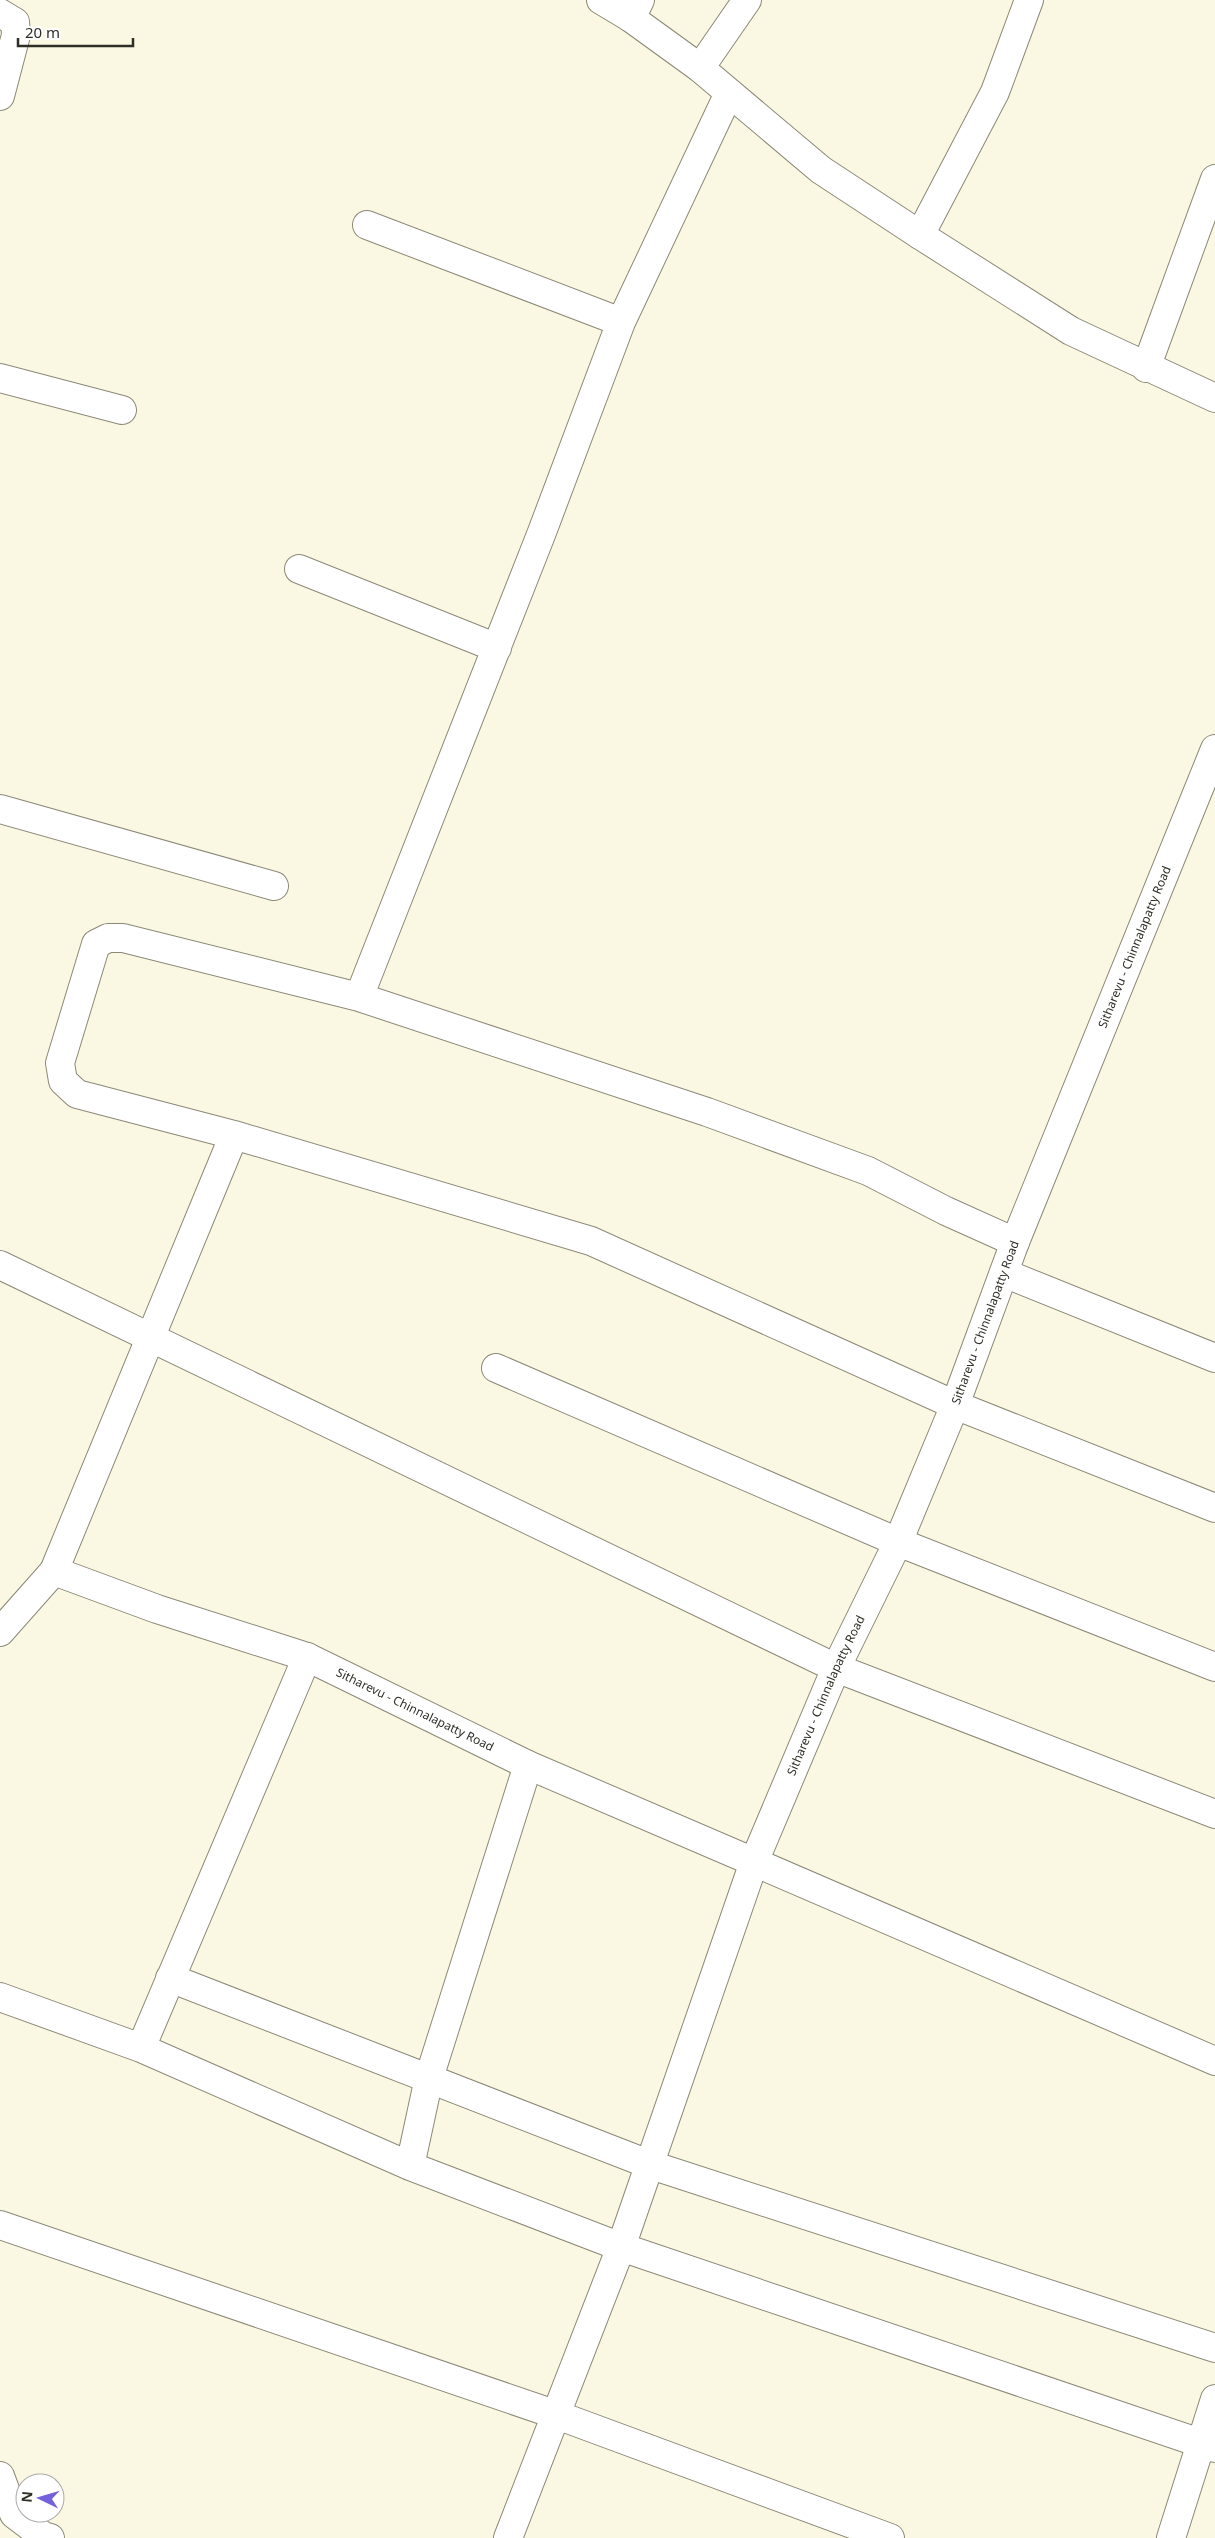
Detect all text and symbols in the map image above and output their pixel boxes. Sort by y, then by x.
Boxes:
scale bar [18,15,132,47]
text: 20 m [25,22,60,42]
street label: Sitharevu - Chinnalapatty Road [1094,863,1175,1031]
street label: Sitharevu - Chinnalapatty Road [947,1238,1023,1407]
street label: Sitharevu - Chinnalapatty Road [783,1612,869,1778]
street label: Sitharevu - Chinnalapatty Road [334,1664,497,1755]
north arrow [15,2473,65,2523]
text: N [17,2490,37,2503]

